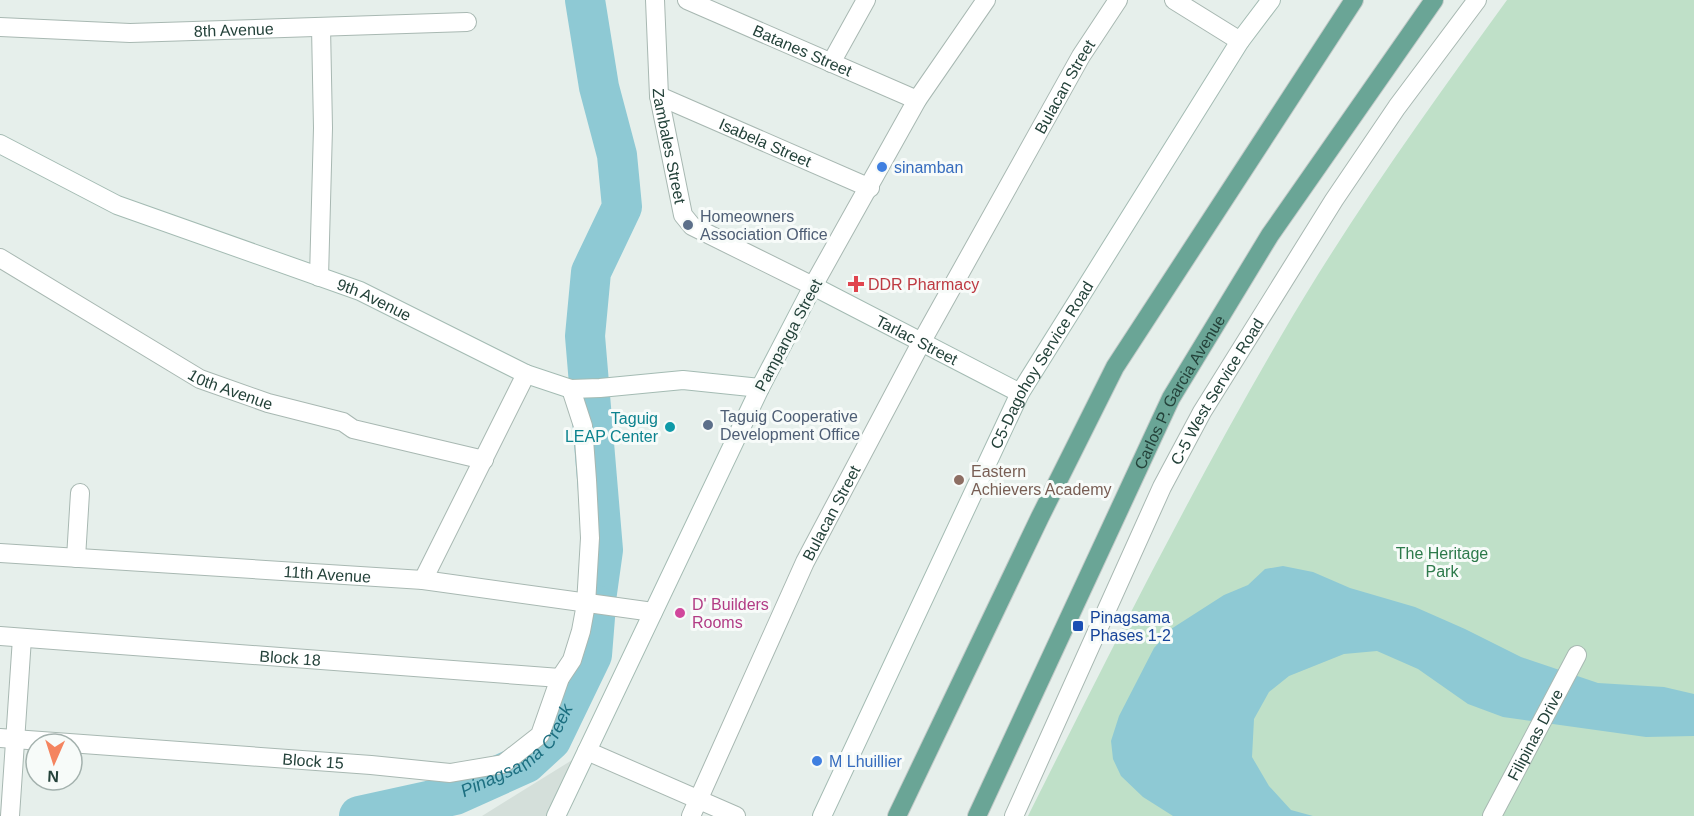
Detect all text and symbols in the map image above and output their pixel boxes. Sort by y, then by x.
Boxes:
street label: 8th Avenue [194,20,274,40]
street label: Batanes Street [750,22,855,80]
street label: Bulacan Street [1031,36,1099,137]
street label: Zambales Street [650,88,689,206]
street label: Isabela Street [716,115,814,171]
place label: sinamban [894,159,963,176]
marker: sinamban [875,160,889,174]
place label: Homeowners Association Office [700,208,828,243]
marker: Homeowners Association Office [681,218,695,232]
street label: 9th Avenue [335,276,414,324]
street label: Pampanga Street [752,276,825,394]
place label: DDR Pharmacy [868,276,979,293]
marker: DDR Pharmacy [849,277,863,291]
street label: C5-Dagohoy Service Road [987,278,1097,451]
street label: Tarlac Street [873,312,961,369]
street label: Carlos P. Garcia Avenue [1131,312,1228,472]
street label: C-5 West Service Road [1168,315,1267,468]
street label: 10th Avenue [185,366,274,413]
place label: Taguig Cooperative Development Office [720,408,860,443]
place label: Taguig LEAP Center [565,410,659,445]
marker: Taguig Cooperative Development Office [701,418,715,432]
marker: Taguig LEAP Center [663,420,677,434]
street label: Bulacan Street [799,462,864,563]
place label: Eastern Achievers Academy [971,463,1112,498]
marker: Eastern Achievers Academy [952,473,966,487]
park label: The Heritage Park [1396,545,1488,580]
street label: 11th Avenue [283,563,372,586]
place label: D' Builders Rooms [692,596,769,631]
marker: D' Builders Rooms [673,606,687,620]
place label: Pinagsama Phases 1-2 [1090,609,1171,644]
marker: Pinagsama Phases 1-2 [1071,619,1085,633]
street label: Block 18 [259,647,321,669]
street label: Filipinas Drive [1504,686,1566,783]
water label: Pinagsama Creek [457,700,577,801]
north arrow [24,732,84,792]
street label: Block 15 [282,751,344,772]
place label: M Lhuillier [829,753,903,770]
marker: M Lhuillier [810,754,824,768]
text: N [47,768,59,785]

